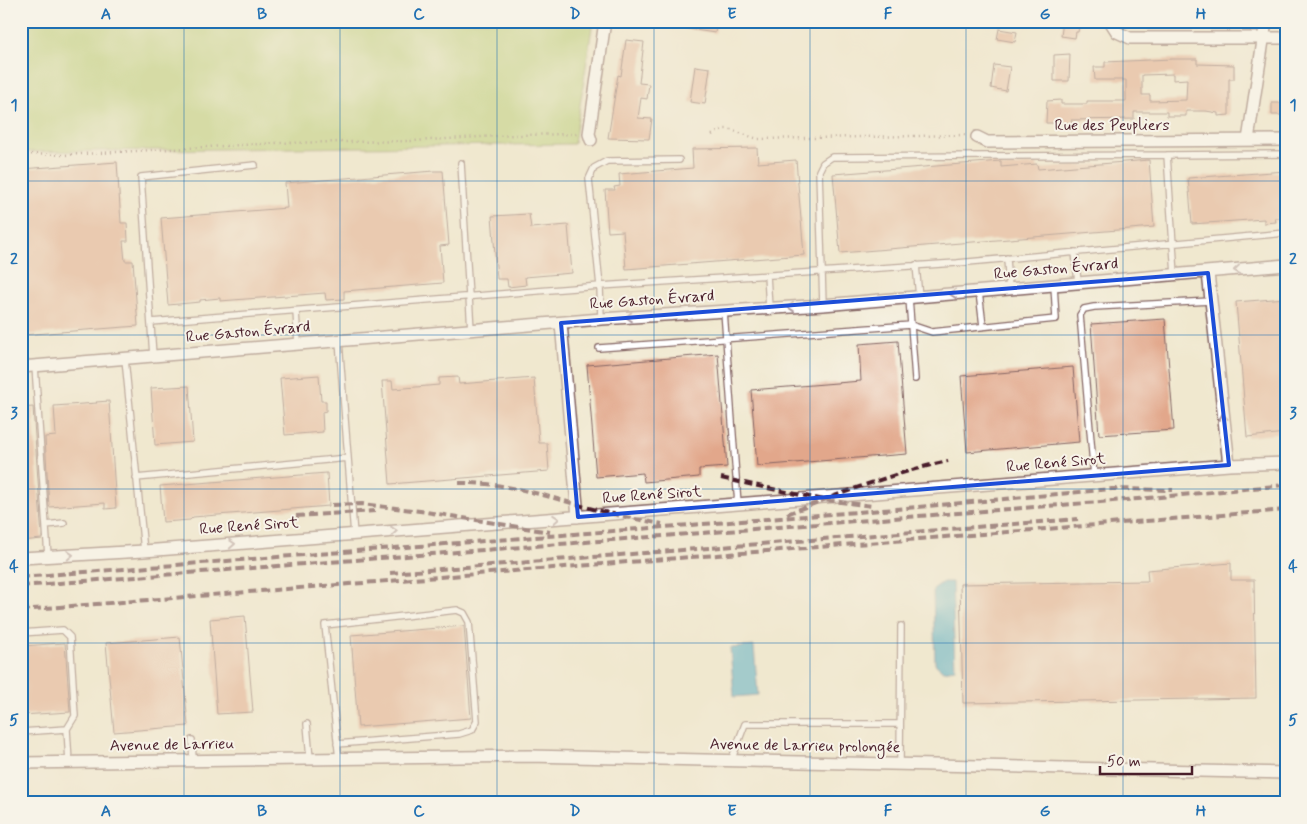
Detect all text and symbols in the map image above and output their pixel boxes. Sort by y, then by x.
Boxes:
text: A [101,4,111,25]
text: B [257,4,267,25]
text: C [413,4,425,25]
text: D [569,4,581,25]
text: E [727,4,737,25]
text: F [884,4,893,25]
text: G [1040,4,1051,25]
text: H [1196,4,1207,25]
text: 1 [10,95,18,116]
text: 1 [1289,95,1297,116]
street label: Rue des Peupliers [1054,115,1170,136]
text: 2 [10,249,18,270]
text: 2 [1289,249,1297,270]
street label: Rue Gaston Évrard [993,253,1119,285]
one-way arrow [1233,264,1241,275]
street label: Rue Gaston Évrard [589,285,715,315]
one-way arrow [949,288,957,299]
one-way arrow [787,301,795,312]
one-way arrow [625,312,633,323]
street label: Rue Gaston Évrard [185,316,311,348]
text: 3 [10,403,18,424]
text: 3 [1289,403,1297,424]
one-way arrow [1218,413,1229,421]
street label: Rue René Sirot [1005,448,1107,478]
street label: Rue René Sirot [602,481,703,509]
street label: Rue René Sirot [199,512,300,540]
one-way arrow [552,513,560,524]
one-way arrow [390,526,398,537]
one-way arrow [228,539,236,550]
one-way arrow [66,549,74,560]
text: 4 [9,556,19,577]
text: 4 [1288,556,1298,577]
text: 5 [9,710,19,731]
text: 5 [1288,710,1298,731]
street label: Avenue de Larrieu [110,733,235,757]
street label: Avenue de Larrieu prolongée [709,734,901,759]
scale bar [1100,744,1192,776]
text: 50 m [1107,752,1141,772]
text: A [101,801,111,822]
text: B [257,801,267,822]
text: C [413,801,425,822]
text: D [569,801,581,822]
text: E [727,801,737,822]
text: F [884,801,893,822]
text: G [1040,801,1051,822]
text: H [1196,801,1207,822]

